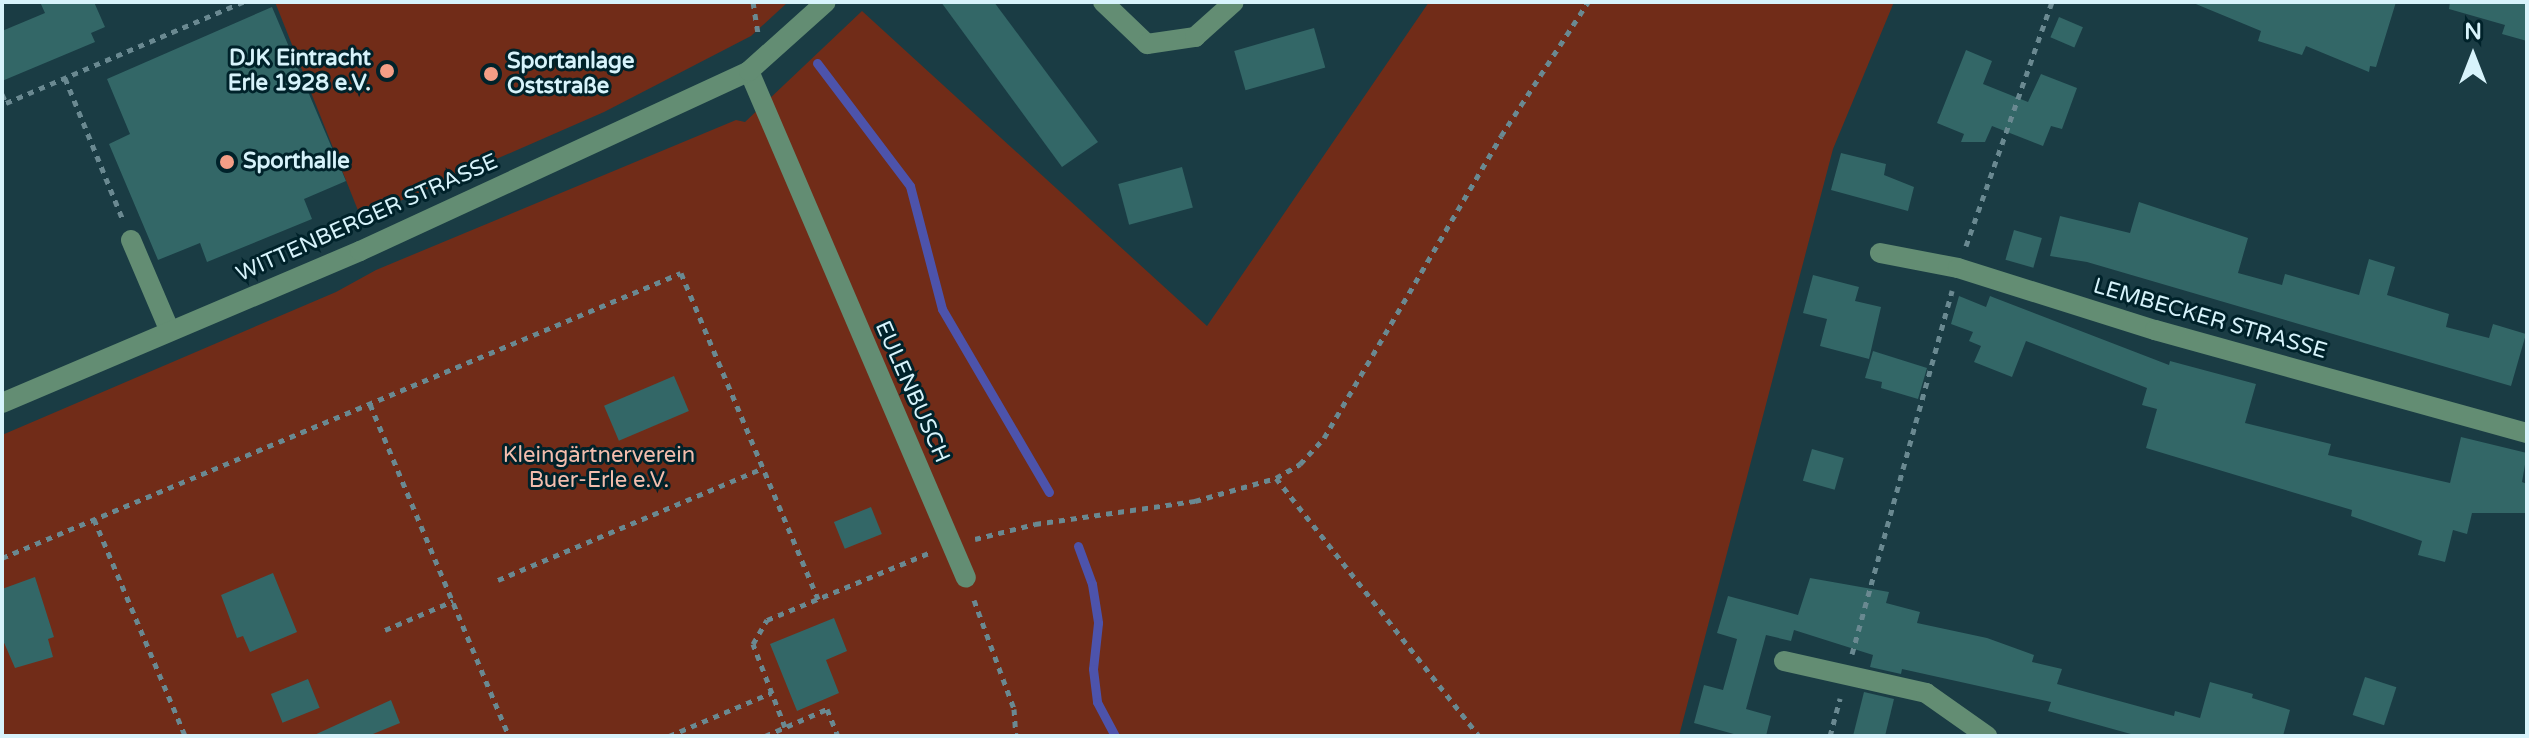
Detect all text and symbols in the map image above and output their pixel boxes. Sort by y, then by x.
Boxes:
north arrow [2433,16,2513,96]
text: N [2464,19,2482,45]
place label: DJK Eintracht Erle 1928 e.V. [228,45,371,96]
place label: Sportanlage Oststraße [507,48,634,100]
marker: DJK Eintracht Erle 1928 e.V. [378,62,396,80]
marker: Sportanlage Oststraße [482,65,500,83]
street label: WITTENBERGER STRASSE [232,148,502,288]
place label: Sporthalle [243,149,350,175]
marker: Sporthalle [218,153,236,171]
street label: LEMBECKER STRASSE [2090,273,2330,365]
street label: EULENBUSCH [869,317,955,467]
park label: Kleingärtnerverein Buer-Erle e.V. [503,442,695,494]

